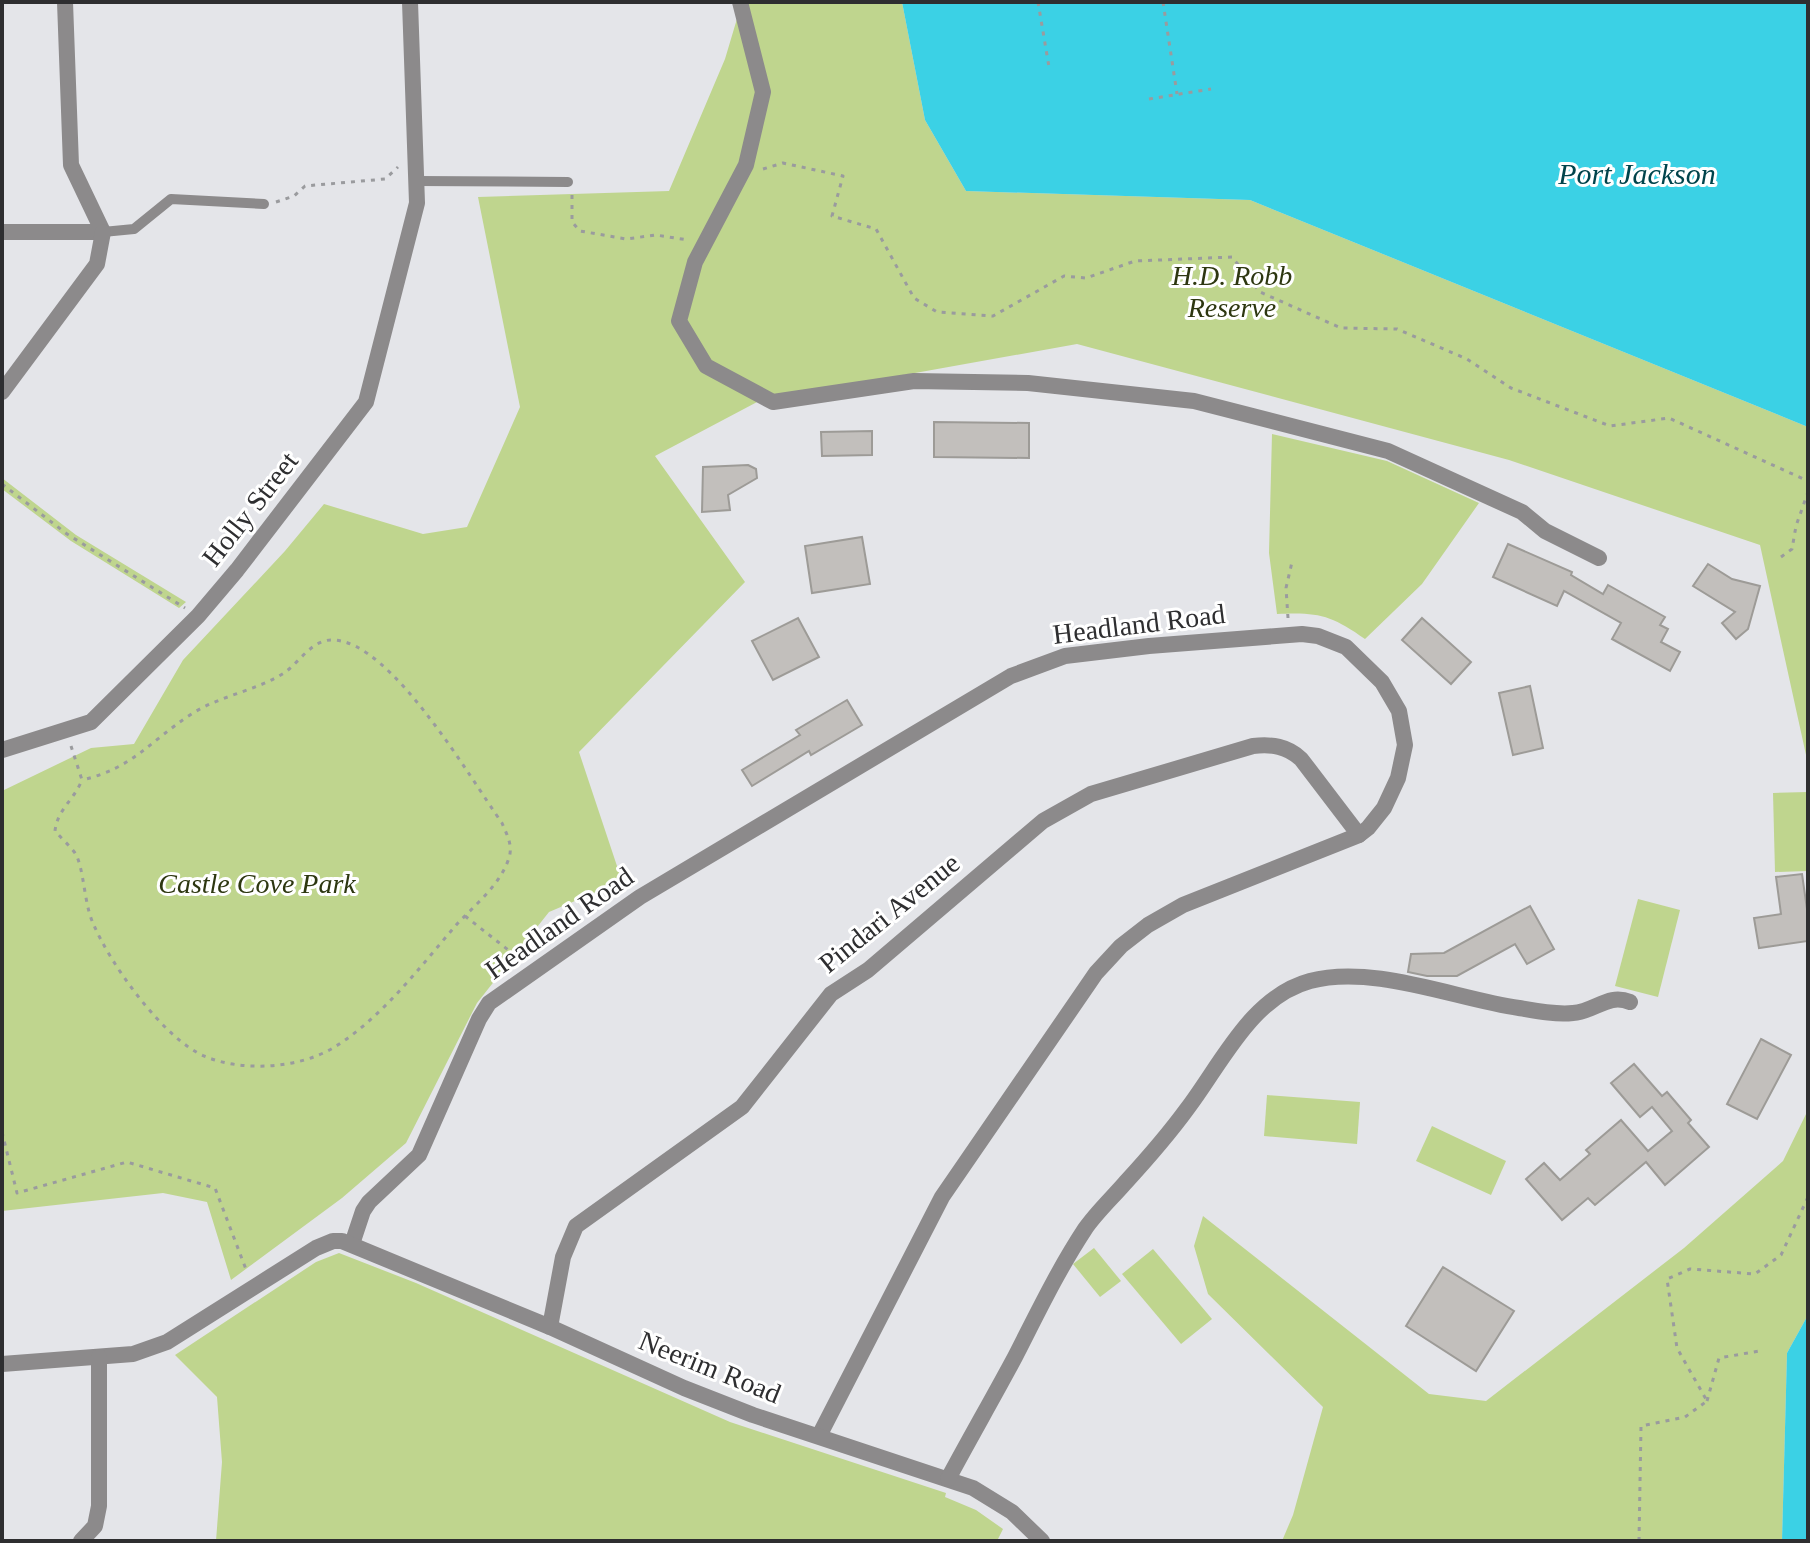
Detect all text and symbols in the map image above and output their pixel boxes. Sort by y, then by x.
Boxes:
water label: Port Jackson [1557,157,1716,190]
park label: H.D. Robb Reserve [1171,260,1292,323]
street label: Holly Street [196,446,304,572]
street label: Headland Road [1051,598,1227,650]
street label: Pindari Avenue [813,847,965,979]
street label: Headland Road [479,861,639,985]
park label: Castle Cove Park [158,868,356,899]
street label: Neerim Road [635,1325,785,1409]

